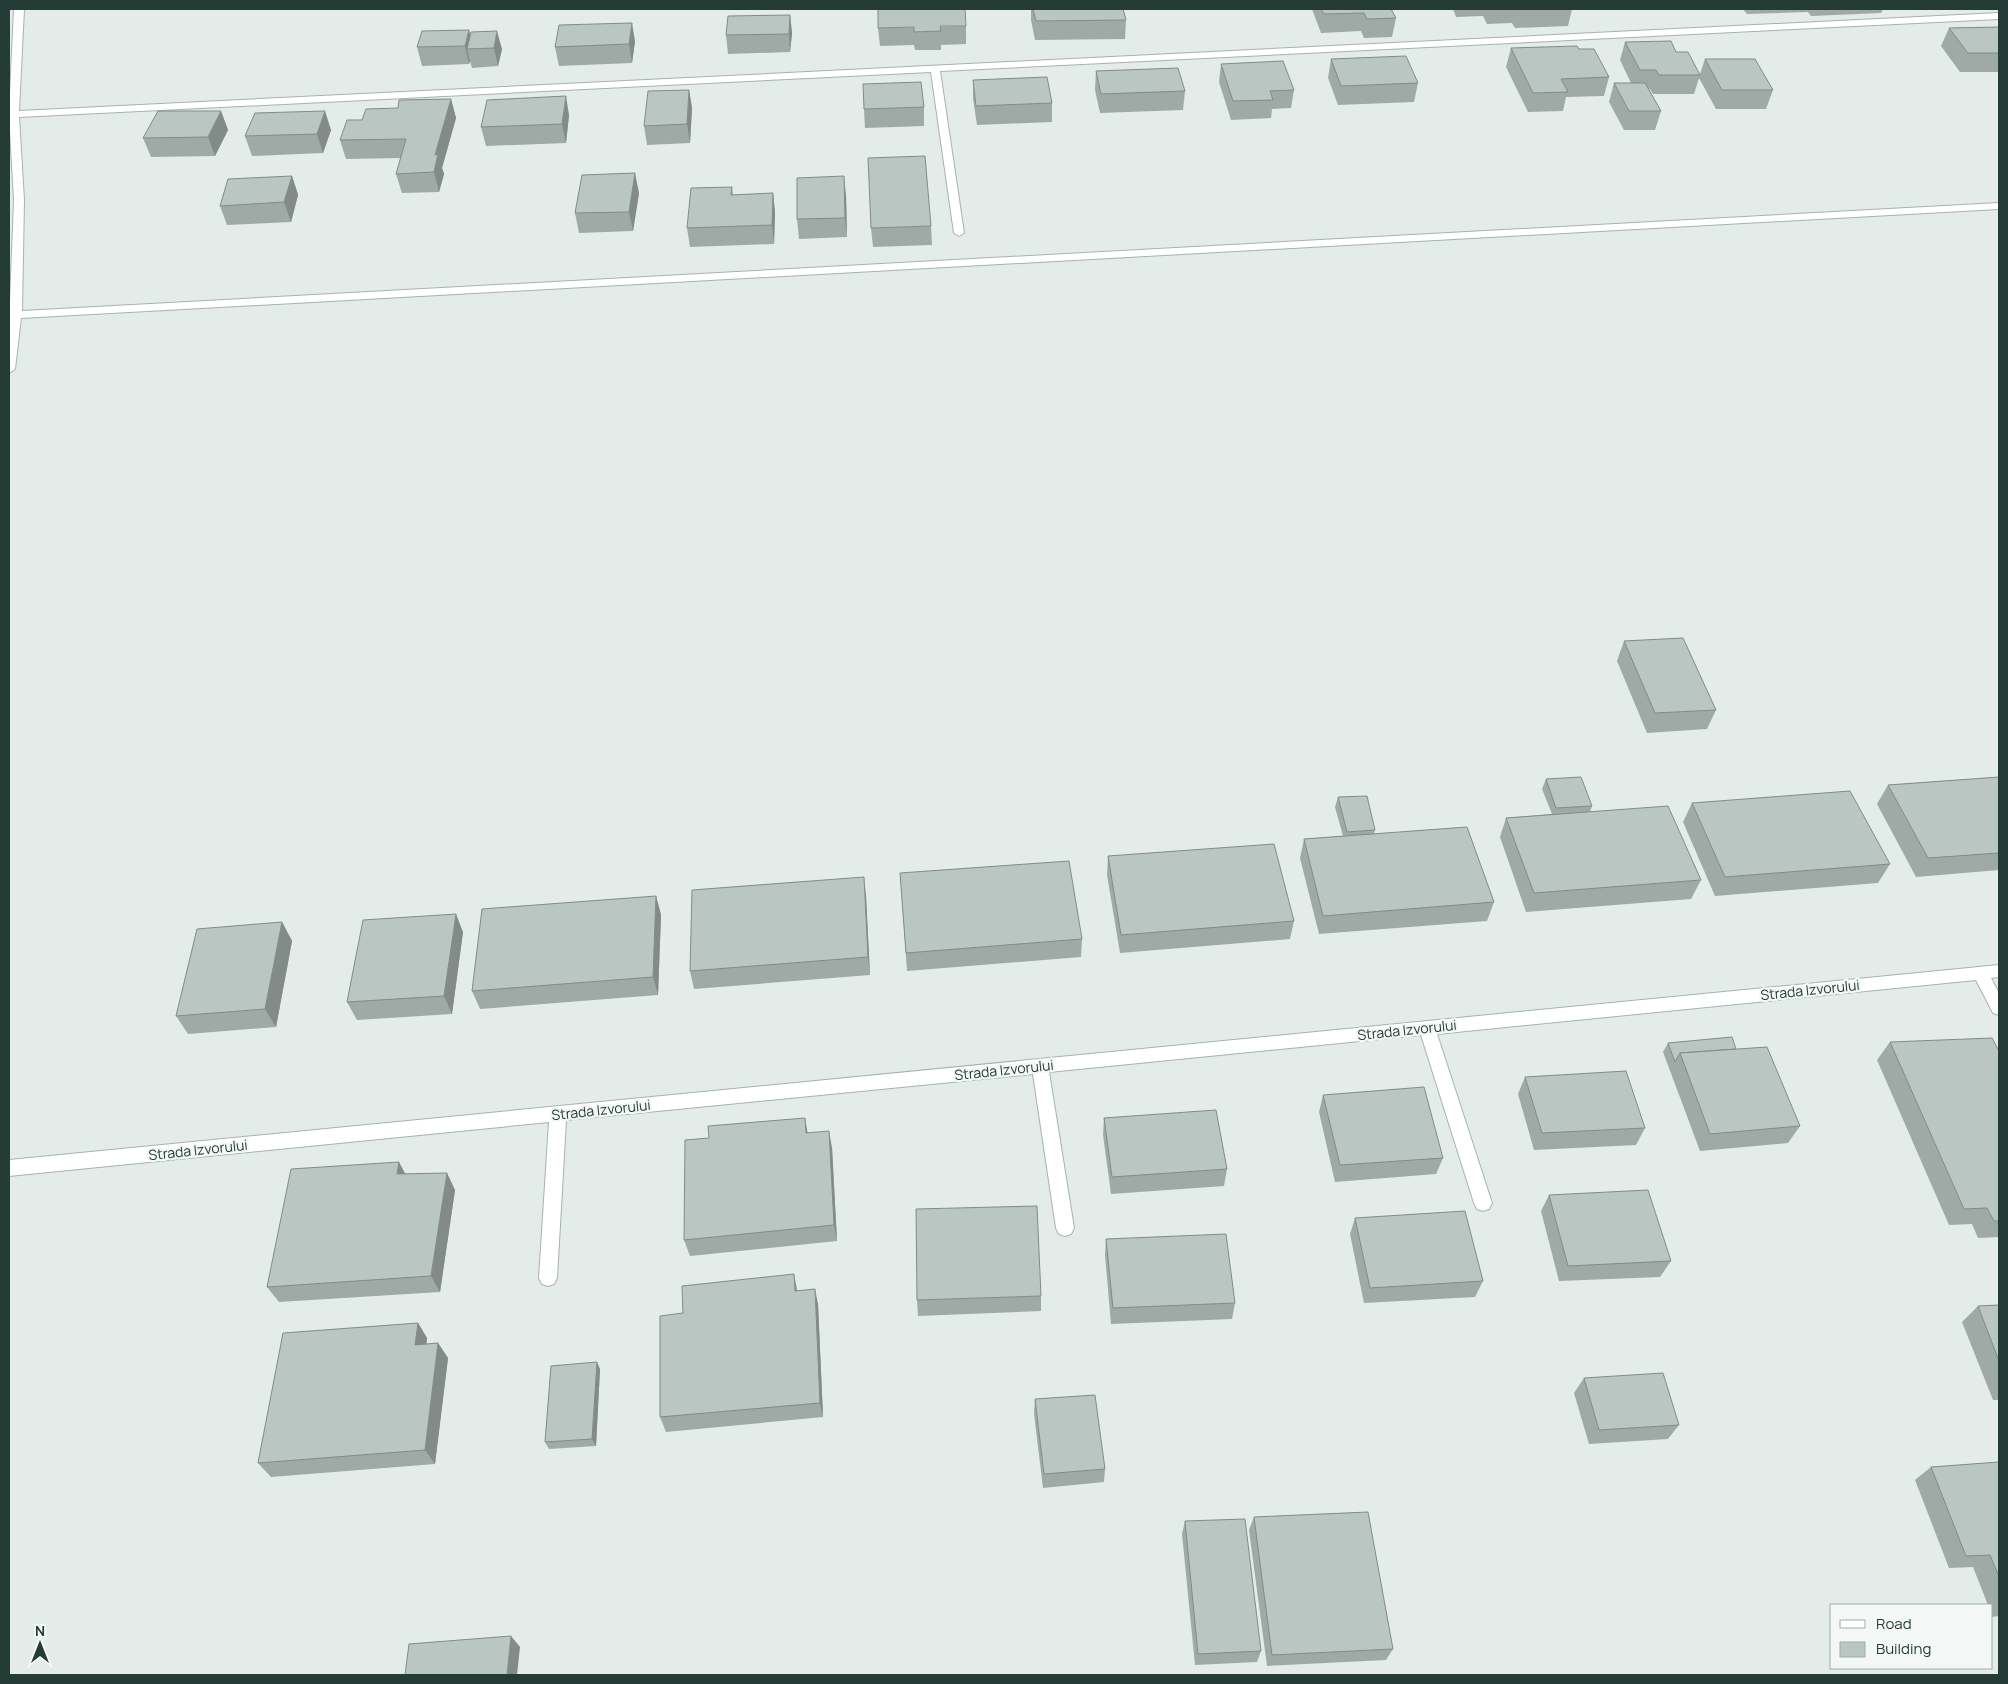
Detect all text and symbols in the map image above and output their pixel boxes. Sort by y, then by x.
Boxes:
street label: Strada Izvorului [1759,975,1861,1004]
street label: Strada Izvorului [1356,1015,1458,1044]
street label: Strada Izvorului [953,1055,1055,1084]
street label: Strada Izvorului [550,1095,652,1124]
street label: Strada Izvorului [147,1135,249,1164]
legend [1830,1604,1993,1669]
text: Road [1876,1613,1912,1634]
north arrow [15,1619,65,1669]
text: N [35,1621,45,1640]
text: Building [1876,1638,1931,1659]

